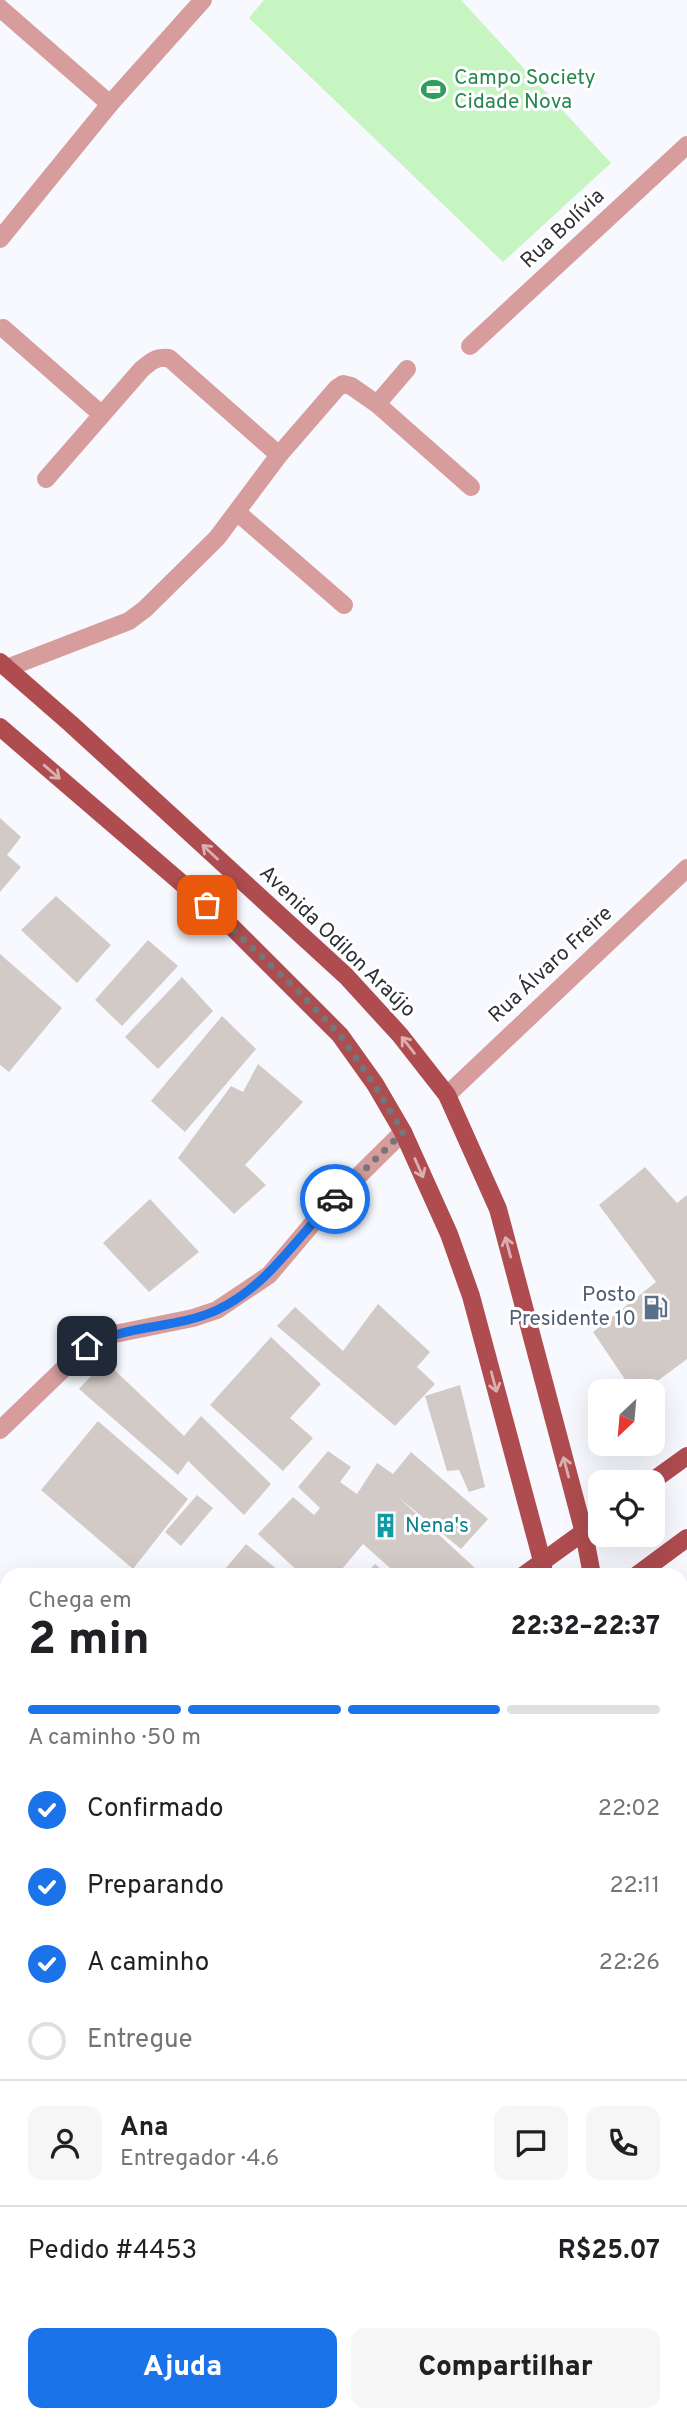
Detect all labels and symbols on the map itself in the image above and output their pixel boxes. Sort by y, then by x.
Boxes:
place label: Campo Society Cidade Nova [454,65,596,116]
sports icon: Campo Society Cidade Nova [420,76,448,104]
street label: Rua Bolívia [515,183,611,275]
one-way arrow [43,764,61,780]
one-way arrow [202,843,219,860]
street label: Avenida Odilon Araújo [253,860,421,1024]
pin [177,875,237,935]
street label: Rua Álvaro Freire [483,900,619,1029]
one-way arrow [400,1036,415,1055]
one-way arrow [413,1157,426,1178]
courier [300,1164,370,1234]
one-way arrow [501,1236,514,1258]
place label: Posto Presidente 10 [509,1282,636,1333]
fuel station icon: Posto Presidente 10 [642,1293,670,1321]
pin [57,1316,117,1376]
one-way arrow [488,1371,501,1393]
north arrow [588,1379,665,1456]
one-way arrow [559,1456,572,1478]
building icon: Nena's [371,1512,399,1540]
place label: Nena's [405,1513,469,1540]

